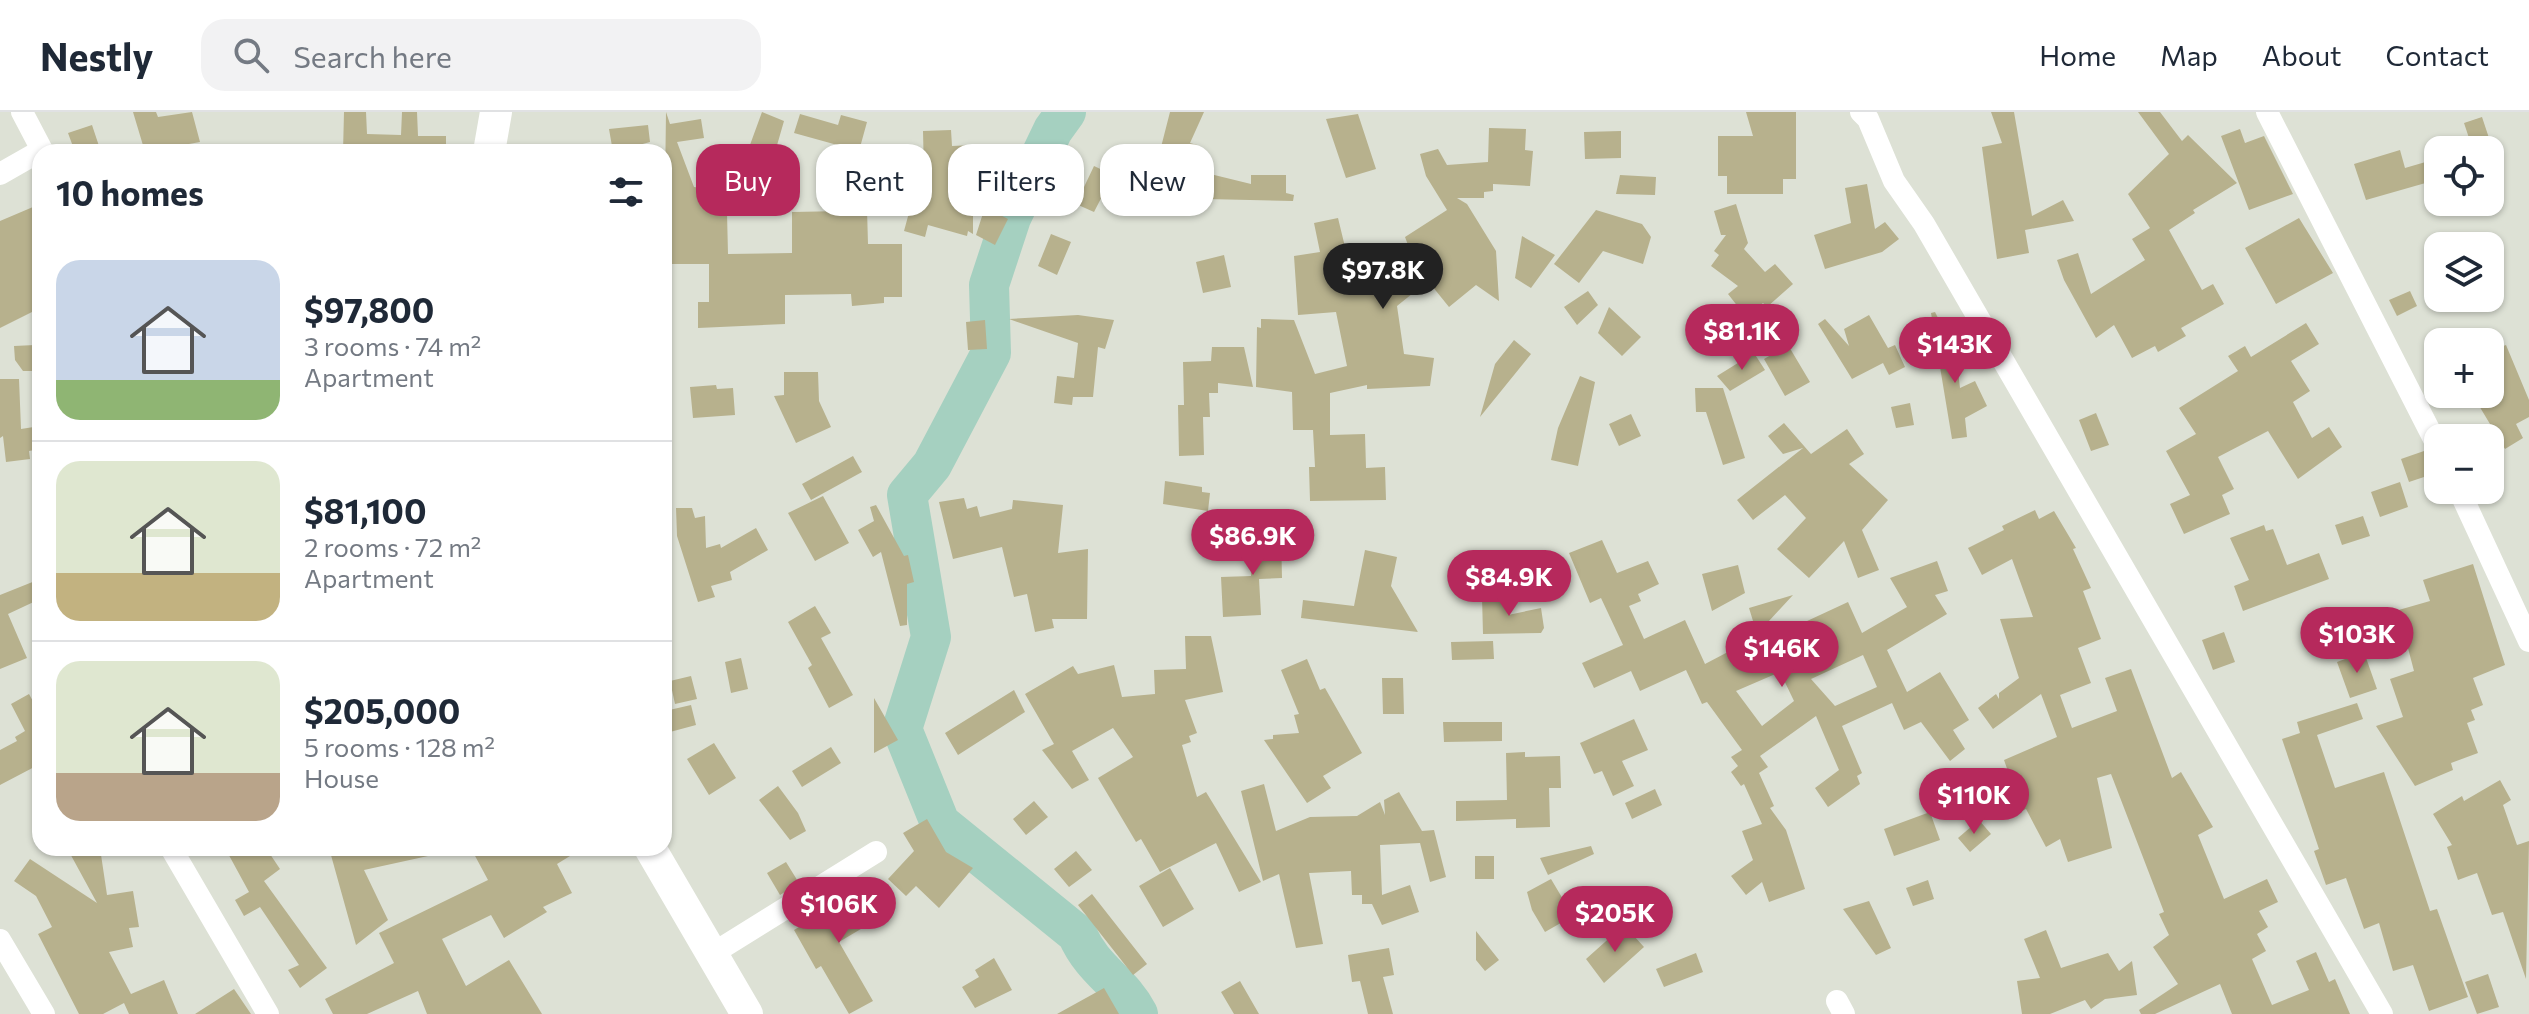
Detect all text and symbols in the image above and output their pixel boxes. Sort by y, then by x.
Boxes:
search box [201,19,761,91]
text: Nestly [40,32,153,79]
icon: search [229,33,273,77]
text: Search here [293,37,452,74]
text: Home [2039,38,2116,72]
text: Map [2160,38,2218,72]
text: About [2262,38,2342,72]
text: Contact [2386,38,2489,72]
map controls [2424,136,2504,504]
button: locate [2424,136,2504,216]
chip: Buy [696,144,800,216]
chip: Rent [816,144,932,216]
chip: Filters [948,144,1084,216]
chip: New [1100,144,1214,216]
icon: filters [604,170,648,214]
text: 10 homes [56,171,204,213]
button: layers [2424,232,2504,312]
pin: $97.8K [1318,243,1448,311]
text: $97.8K [1341,253,1425,284]
text: $97,800 [304,288,434,330]
icon: home [120,292,216,388]
pin: $81.1K [1677,304,1807,372]
text: $81.1K [1703,314,1781,345]
pin: $143K [1899,317,2011,385]
text: $143K [1917,327,1993,358]
button: + [2424,328,2504,408]
text: 3 rooms · 74 m² [304,330,481,361]
text: Apartment [304,361,434,392]
button: − [2424,424,2504,504]
text: $81,100 [304,489,427,531]
icon: home [120,493,216,589]
pin: $86.9K [1188,509,1318,577]
text: $86.9K [1209,519,1297,550]
text: 2 rooms · 72 m² [304,531,481,562]
pin: $84.9K [1444,550,1574,618]
text: $84.9K [1465,560,1553,591]
text: Apartment [304,562,434,593]
pin: $103K [2301,607,2413,675]
text: $103K [2318,617,2396,648]
pin: $146K [1726,621,1838,689]
text: $146K [1744,631,1820,662]
text: $205,000 [304,689,460,731]
icon: home [120,693,216,789]
text: 5 rooms · 128 m² [304,731,495,762]
text: House [304,762,379,793]
pin: $110K [1918,768,2030,836]
text: $110K [1937,778,2011,809]
pin: $106K [783,877,895,945]
pin: $205K [1559,886,1671,954]
text: $106K [800,887,878,918]
text: $205K [1575,896,1655,927]

